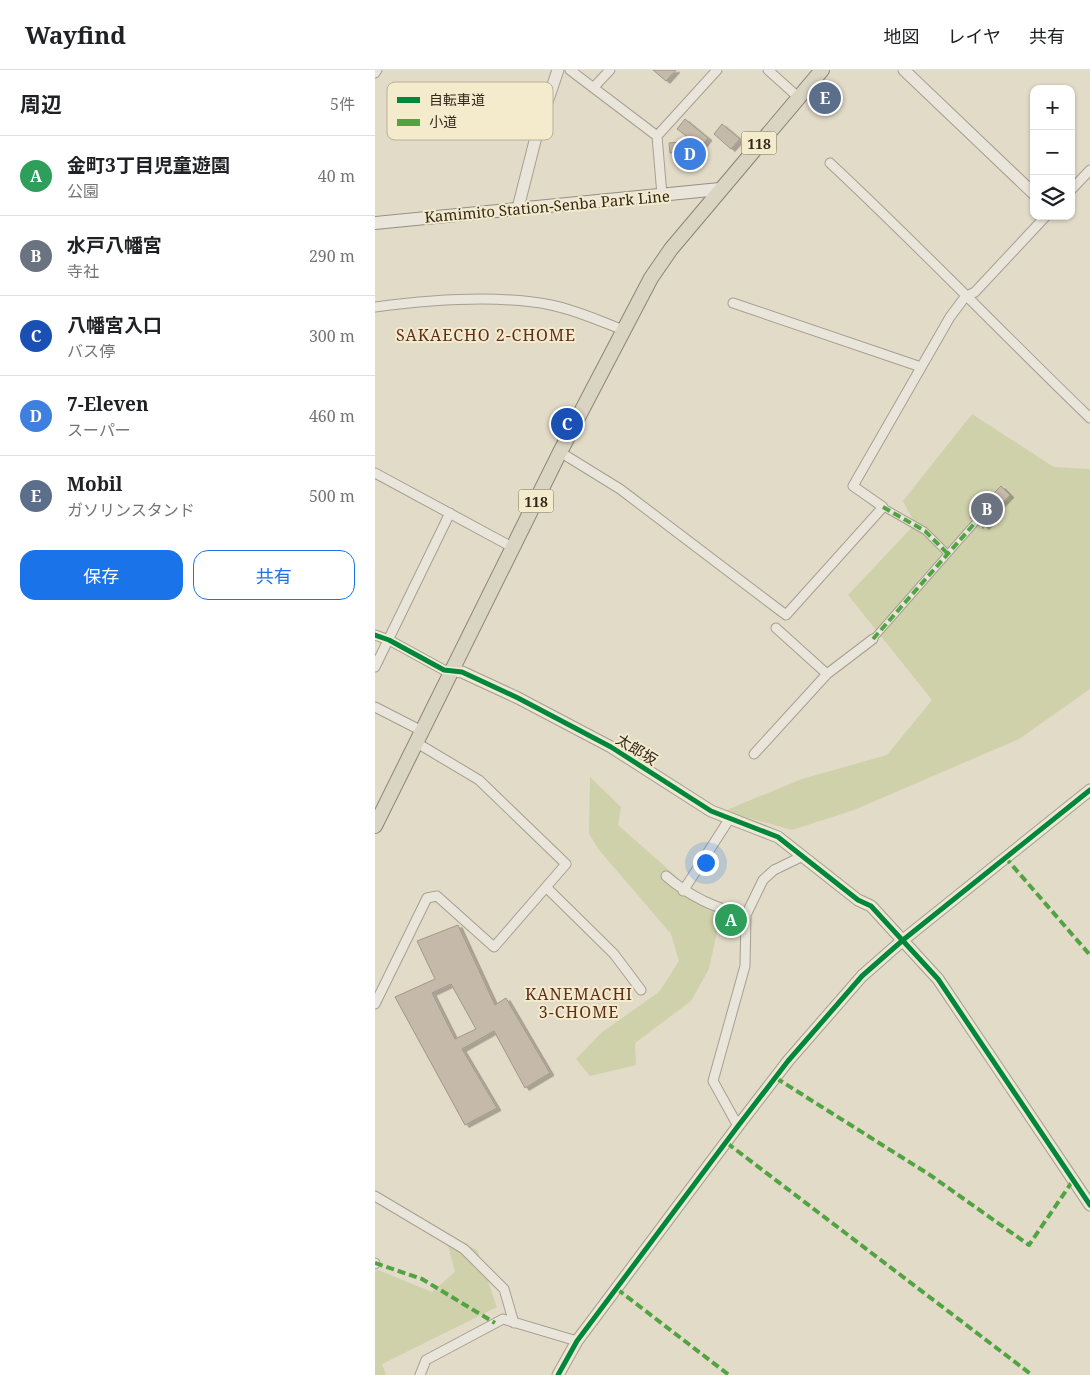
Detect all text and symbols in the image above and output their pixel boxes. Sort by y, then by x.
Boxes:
text: Wayfind [25,18,126,51]
text: 地図 [884,24,920,48]
text: レイヤ [948,24,1001,48]
text: 共有 [1029,24,1065,48]
pin: E [809,79,841,117]
legend [387,82,553,140]
map controls [1030,85,1075,220]
button: + [1030,85,1075,130]
text: 周辺 [20,90,62,118]
text: 自転車道 [429,90,485,109]
text: 5件 [330,93,355,115]
text: 小道 [429,112,457,131]
button: − [1030,130,1075,175]
road number: 118 [741,132,777,154]
pin: D [674,135,706,173]
text: 金町3丁目児童遊園 [67,152,230,178]
text: A [30,165,42,187]
text: 40 m [318,165,355,187]
button: layers [1030,175,1075,220]
text: 公園 [67,180,99,202]
street label: Kamimito Station-Senba Park Line [424,185,670,227]
text: 水戸八幡宮 [67,232,162,258]
text: B [31,245,41,267]
text: 290 m [309,245,355,267]
text: 寺社 [67,260,99,282]
text: 八幡宮入口 [67,312,162,338]
district label: SAKAECHO 2-CHOME [396,324,576,346]
text: C [31,325,41,347]
text: 300 m [309,325,355,347]
text: バス停 [67,340,115,362]
text: 7-Eleven [67,391,149,417]
text: D [30,405,42,427]
text: 460 m [309,405,355,427]
pin: C [551,405,583,443]
text: スーパー [67,419,131,441]
text: Mobil [67,471,122,497]
text: E [31,485,41,507]
text: 500 m [309,485,355,507]
road number: 118 [519,490,553,512]
pin: B [971,490,1003,528]
text: ガソリンスタンド [67,499,195,521]
button: 保存 [20,550,183,600]
button: 共有 [193,550,355,600]
street label: 太郎坂 [613,729,661,769]
your location [693,850,719,876]
pin: A [715,901,747,939]
district label: KANEMACHI 3-CHOME [525,983,633,1023]

